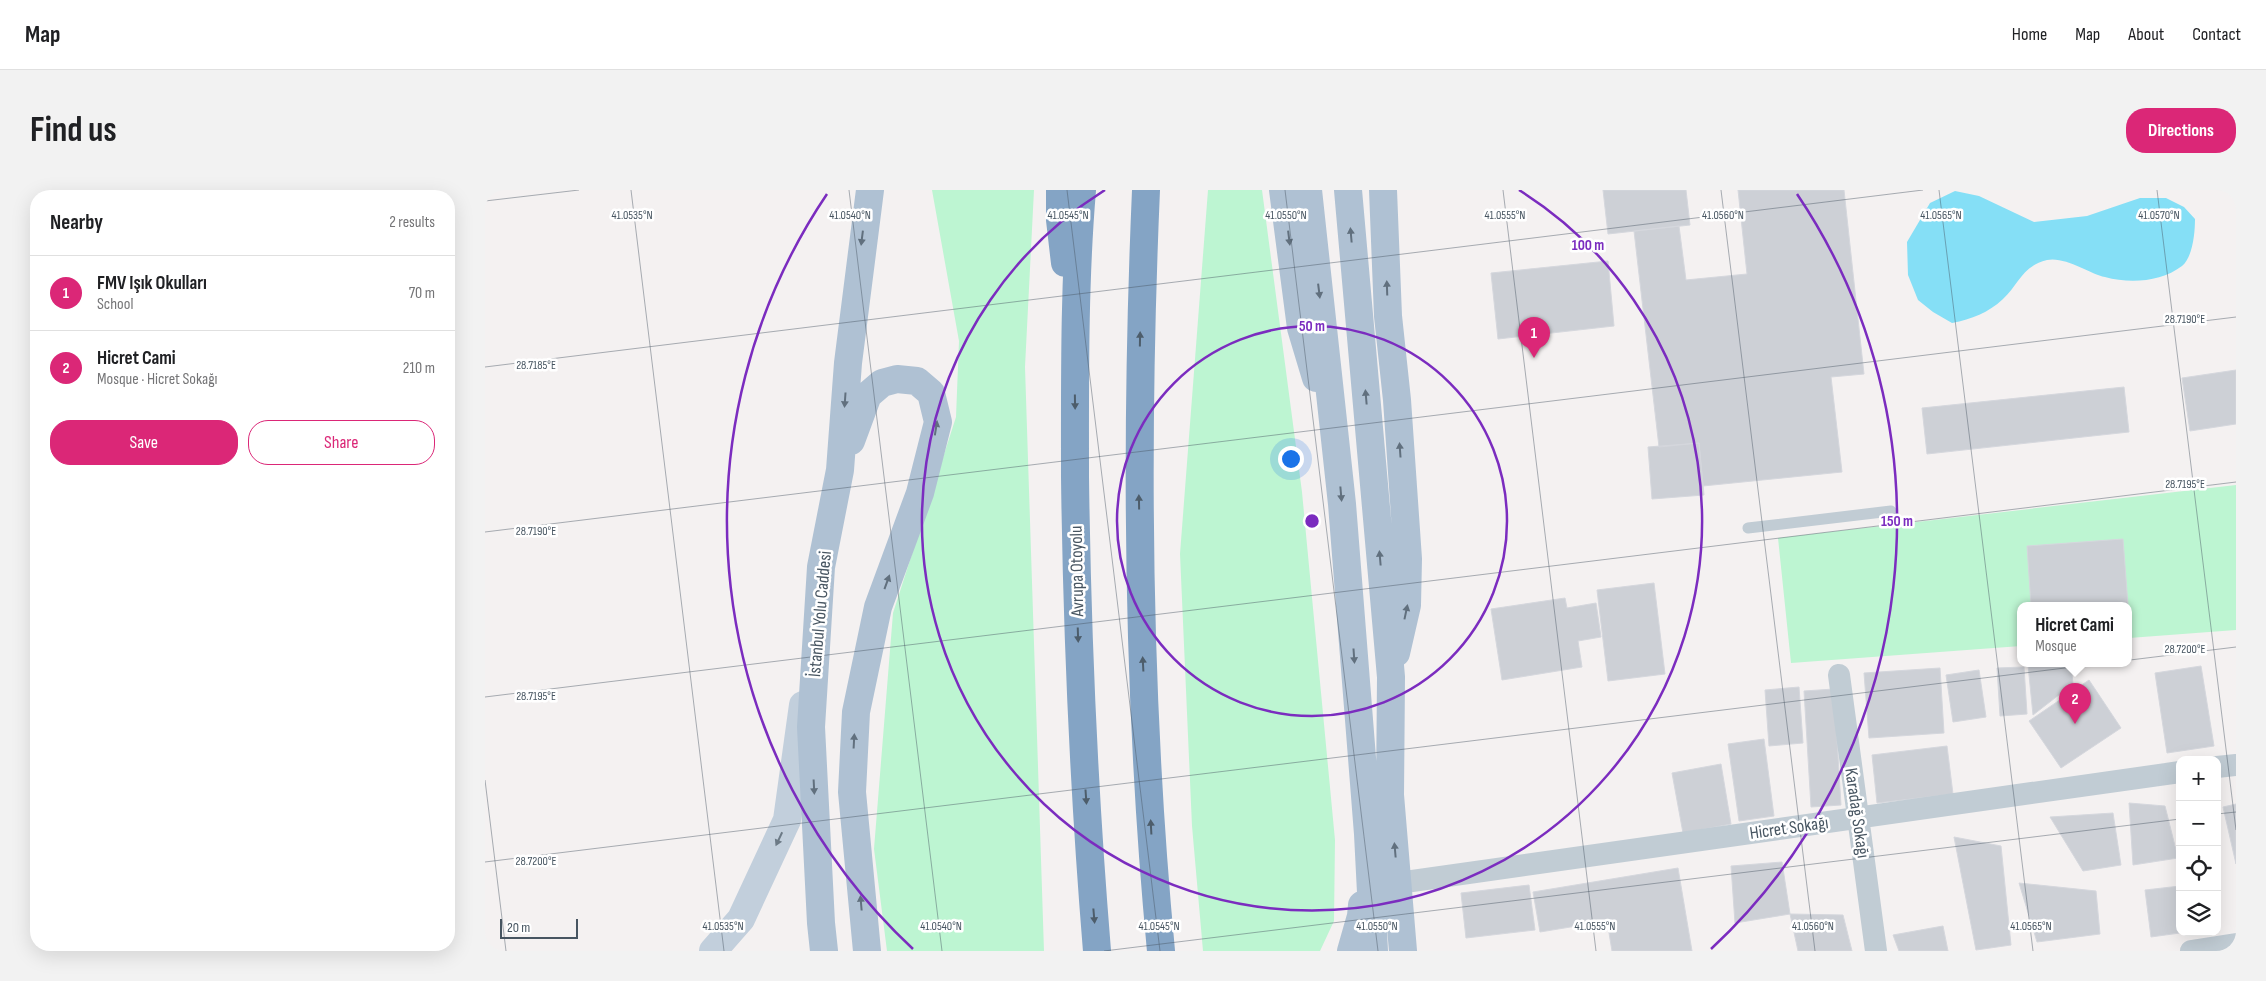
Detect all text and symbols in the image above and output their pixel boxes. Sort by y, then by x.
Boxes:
text: Map [25,20,60,49]
text: Home [2012,24,2047,45]
text: Map [2075,24,2100,45]
text: About [2128,24,2164,45]
text: Contact [2192,24,2241,45]
button: Directions [2126,108,2236,153]
text: Find us [30,109,117,152]
text: 41.0535°N [611,208,653,223]
text: 41.0540°N [829,208,871,223]
text: 41.0545°N [1047,208,1089,223]
text: 41.0550°N [1265,208,1307,223]
text: 41.0555°N [1485,208,1525,223]
text: 41.0560°N [1702,208,1744,223]
text: 41.0565°N [1920,208,1962,223]
text: 41.0570°N [2138,208,2180,223]
text: Nearby [50,210,103,235]
text: 2 results [389,213,435,232]
one-way arrow [1347,226,1355,242]
one-way arrow [858,230,866,246]
one-way arrow [1285,231,1293,247]
text: 100 m [1572,236,1604,255]
text: FMV Işık Okulları [97,272,207,295]
one-way arrow [1383,280,1391,296]
one-way arrow [1315,283,1323,299]
text: 1 [63,284,69,303]
text: 70 m [409,284,435,303]
text: School [97,295,133,314]
text: 28.7190°E [2165,312,2205,327]
text: 50 m [1299,317,1325,336]
pin: 1 [1518,317,1550,358]
one-way arrow [1136,331,1144,347]
text: Hicret Cami [97,347,176,370]
text: 28.7185°E [516,358,556,373]
text: 2 [62,359,70,378]
text: 210 m [403,359,435,378]
text: Mosque · Hicret Sokağı [97,370,218,389]
one-way arrow [1362,388,1370,404]
one-way arrow [841,392,849,408]
one-way arrow [1071,395,1079,411]
one-way arrow [932,419,940,435]
button: Save [50,420,238,465]
button: Share [248,420,435,465]
one-way arrow [1396,442,1404,458]
your location [1278,446,1304,472]
text: 28.7195°E [2165,477,2205,492]
one-way arrow [1338,487,1346,503]
one-way arrow [1135,494,1143,510]
centre of rings [1303,512,1321,530]
text: 150 m [1881,512,1913,531]
text: 28.7190°E [516,524,556,539]
street label: Avrupa Otoyolu [1066,525,1088,618]
street label: İstanbul Yolu Caddesi [804,550,836,678]
one-way arrow [1376,550,1384,566]
one-way arrow [883,574,891,589]
popup [2017,602,2132,667]
one-way arrow [1402,604,1410,620]
text: Hicret Cami [2035,614,2114,637]
one-way arrow [1074,627,1082,643]
text: Mosque [2035,637,2077,656]
text: 28.7200°E [2165,642,2206,657]
one-way arrow [1351,649,1359,665]
one-way arrow [1138,656,1146,672]
pin: 2 [2059,683,2091,724]
text: 28.7195°E [516,689,556,704]
one-way arrow [851,733,859,749]
map controls [2176,756,2221,936]
button: + [2176,756,2221,801]
street label: Karadağ Sokağı [1840,767,1874,859]
one-way arrow [811,780,819,796]
one-way arrow [1082,789,1090,805]
button: − [2176,801,2221,846]
street label: Hicret Sokağı [1748,812,1830,844]
one-way arrow [1147,818,1155,834]
one-way arrow [774,832,782,846]
one-way arrow [1391,842,1399,858]
button: locate [2176,846,2221,891]
text: 28.7200°E [516,854,557,869]
button: layers [2176,891,2221,936]
one-way arrow [857,894,865,910]
one-way arrow [1091,908,1099,924]
scale bar [500,916,577,939]
text: 20 m [507,919,530,936]
text: 41.0535°N [702,919,744,934]
text: 41.0540°N [920,919,962,934]
text: 41.0545°N [1138,919,1180,934]
text: 41.0550°N [1356,919,1398,934]
text: 41.0555°N [1575,919,1615,934]
text: 41.0560°N [1792,919,1834,934]
text: 41.0565°N [2010,919,2052,934]

